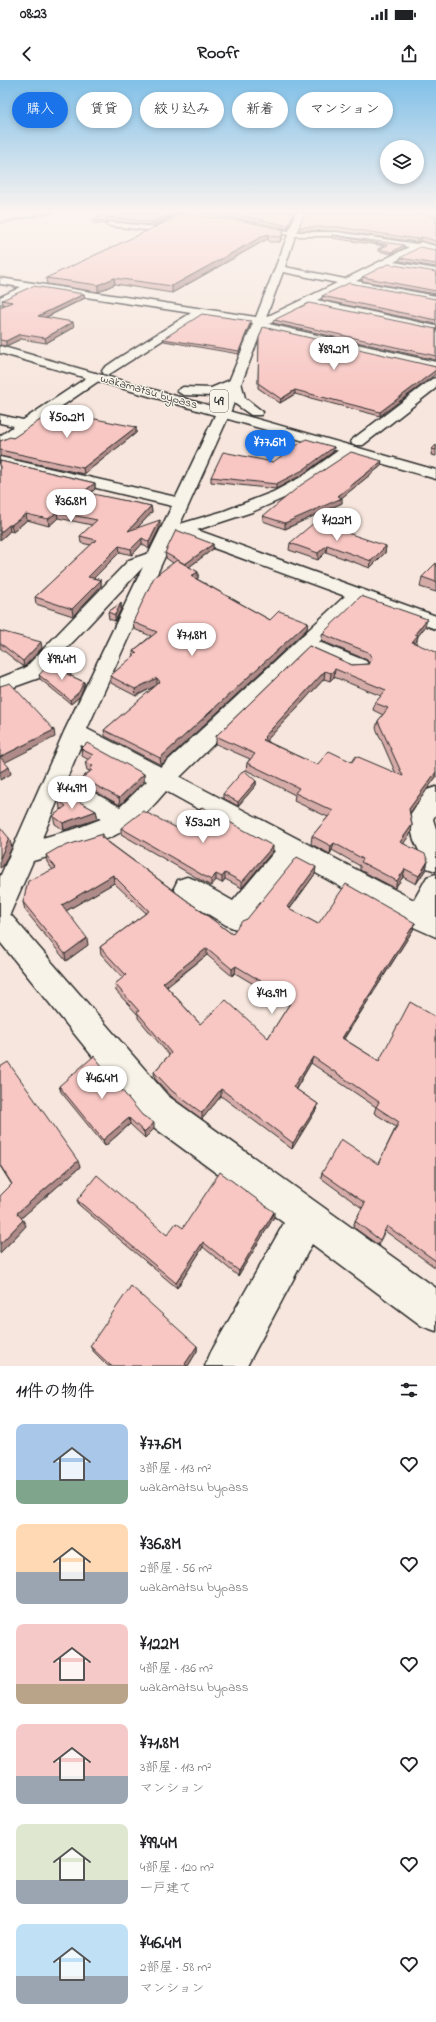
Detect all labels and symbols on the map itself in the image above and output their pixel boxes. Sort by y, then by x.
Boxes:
pin: ¥89.2M [301,337,367,371]
street label: wakamatsu bypass [98,370,200,415]
road number: 49 [210,390,228,412]
pin: ¥50.2M [34,405,100,439]
pin: ¥77.6M [237,430,303,464]
pin: ¥36.8M [38,489,104,523]
pin: ¥122M [309,508,365,542]
pin: ¥71.8M [159,623,225,657]
pin: ¥99.4M [29,647,95,681]
pin: ¥44.9M [39,776,105,810]
pin: ¥53.2M [170,810,236,844]
pin: ¥43.9M [239,981,305,1015]
pin: ¥46.4M [69,1066,135,1100]

